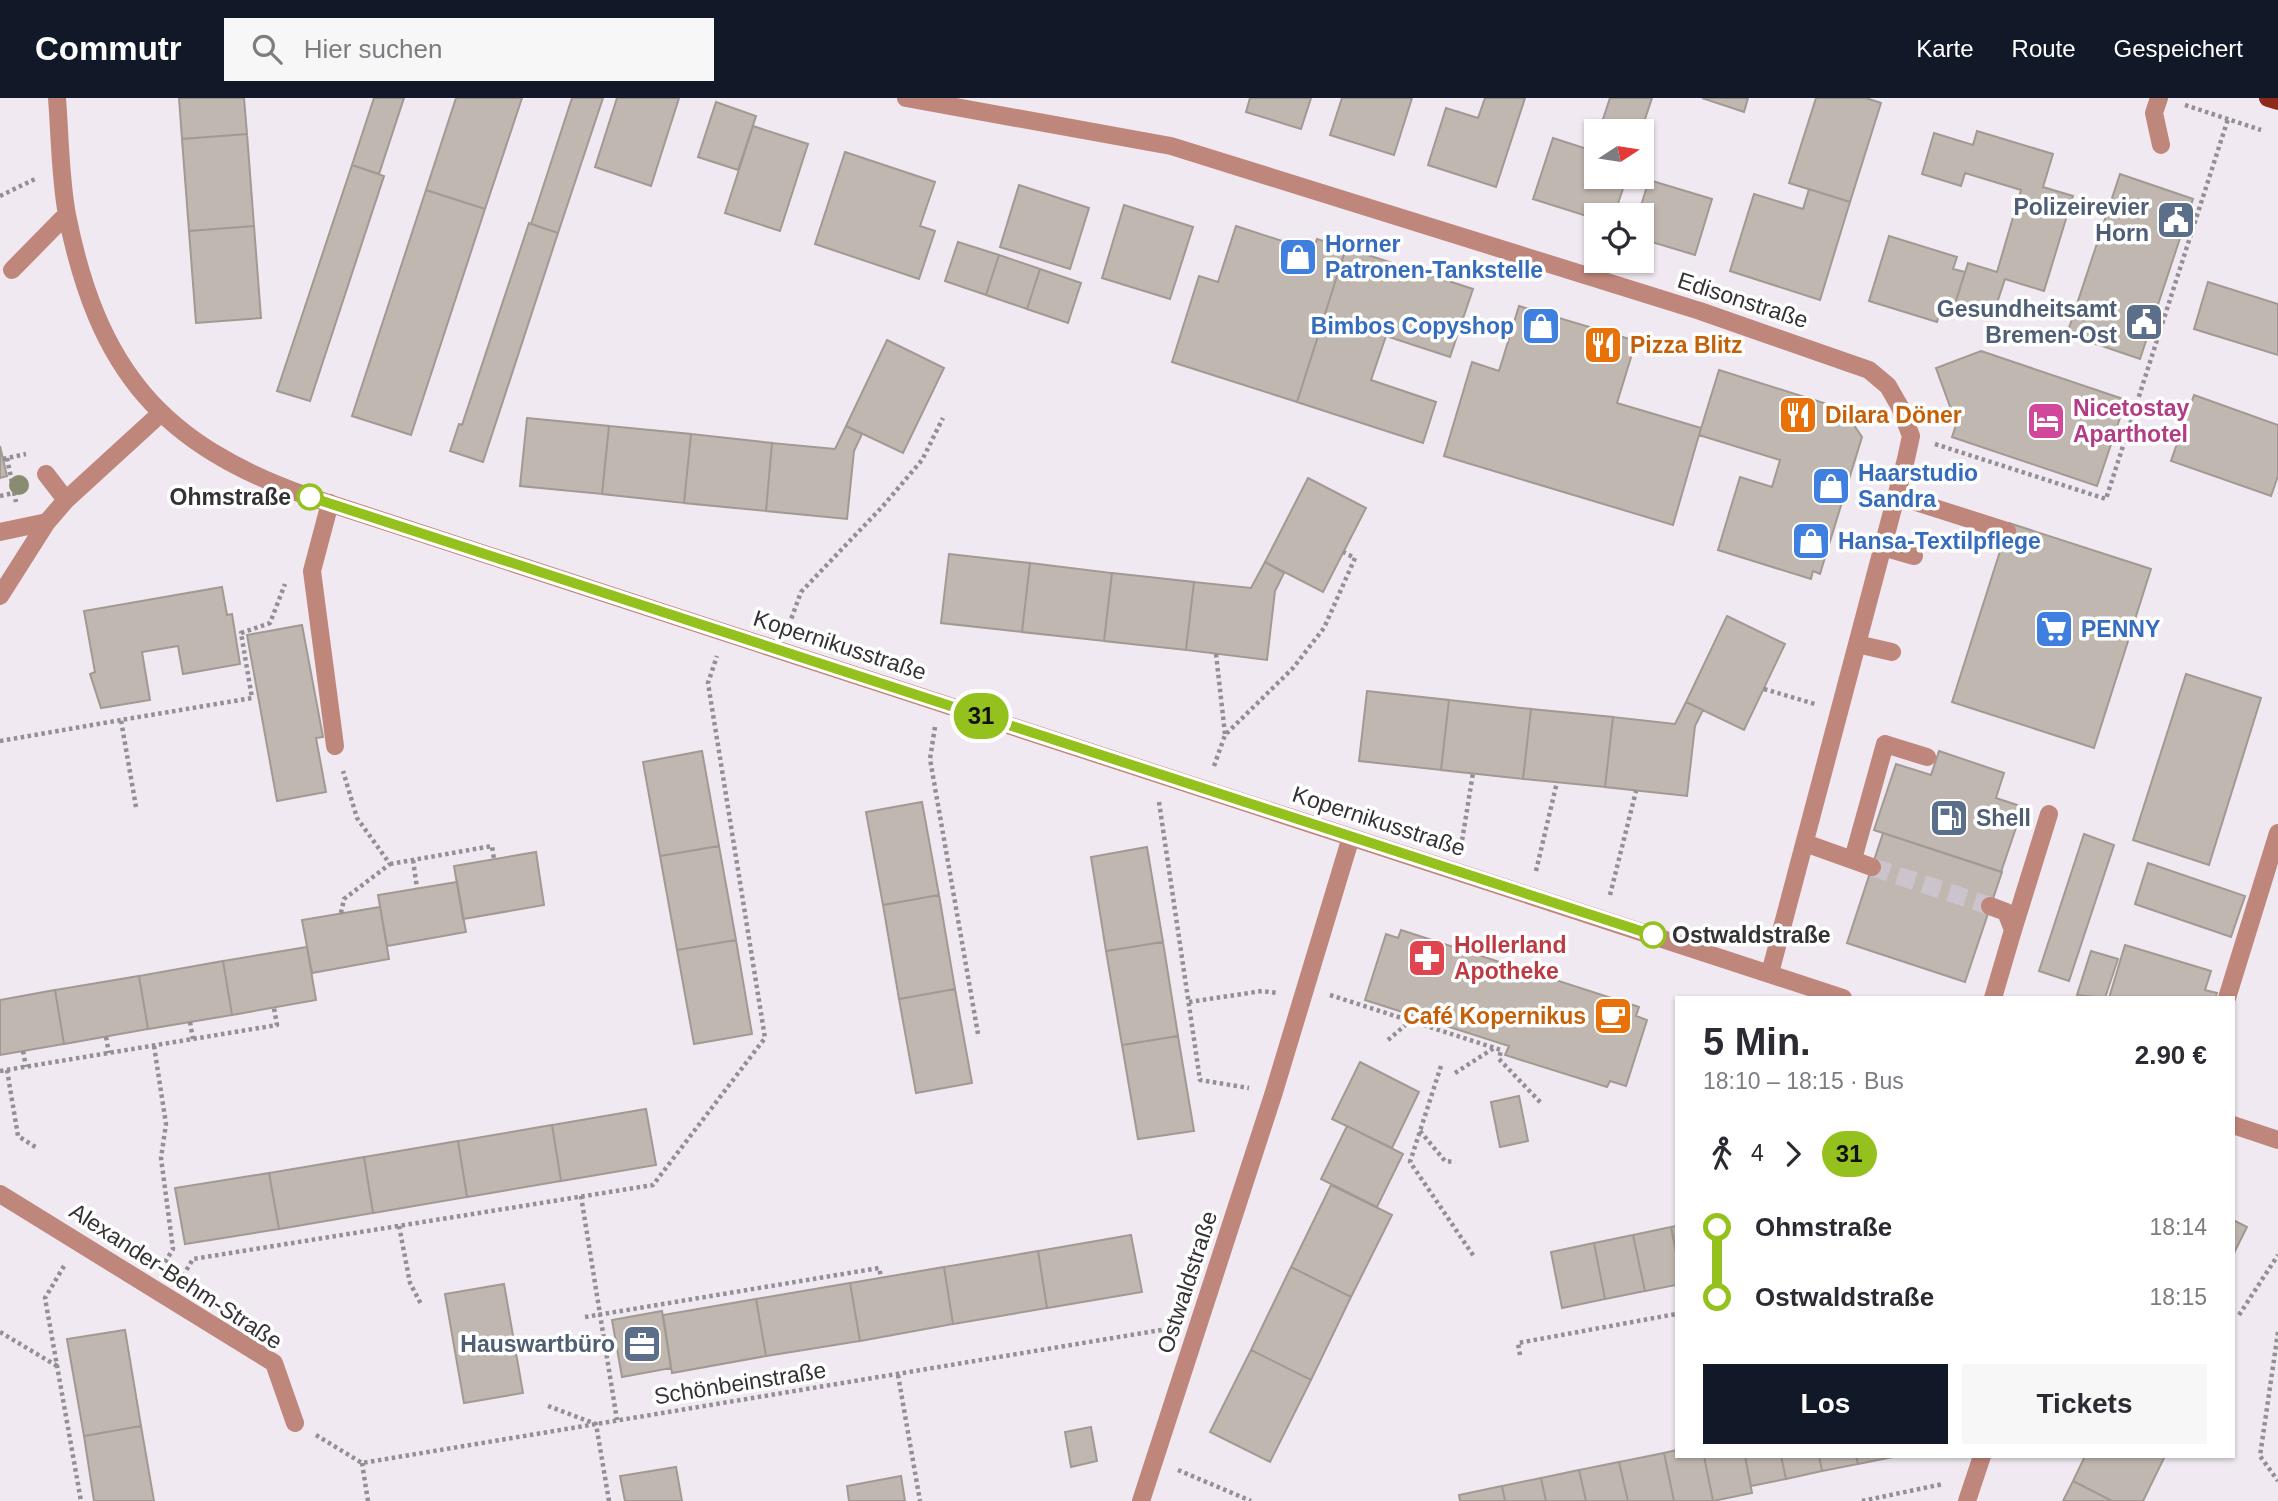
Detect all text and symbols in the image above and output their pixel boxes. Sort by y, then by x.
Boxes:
search box [224,18,714,81]
text: Commutr [35,30,182,67]
icon: search [248,30,286,68]
text: Hier suchen [304,34,442,64]
text: Karte [1916,35,1974,62]
text: Route [2012,35,2076,62]
text: Gespeichert [2114,35,2243,62]
north arrow [1584,119,1654,189]
map controls [1584,119,1654,273]
place label: Polizeirevier Horn [2013,194,2149,246]
public building icon: Polizeirevier Horn [2155,199,2197,241]
button: locate [1584,203,1654,273]
place label: Horner Patronen-Tankstelle [1325,231,1543,283]
shop icon: Horner Patronen-Tankstelle [1277,236,1319,278]
street label: Edisonstraße [1675,267,1811,333]
place label: Gesundheitsamt Bremen-Ost [1937,296,2117,348]
public building icon: Gesundheitsamt Bremen-Ost [2123,301,2165,343]
shop icon: Bimbos Copyshop [1520,305,1562,347]
place label: Bimbos Copyshop [1311,313,1514,339]
restaurant icon: Pizza Blitz [1582,324,1624,366]
place label: Pizza Blitz [1630,332,1742,358]
restaurant icon: Dilara Döner [1777,394,1819,436]
place label: Nicetostay Aparthotel [2073,395,2190,447]
hotel icon: Nicetostay Aparthotel [2025,400,2067,442]
place label: Dilara Döner [1825,402,1962,428]
place label: Haarstudio Sandra [1858,460,1978,512]
shop icon: Haarstudio Sandra [1810,465,1852,507]
place label: Ohmstraße [170,484,291,510]
marker: Ohmstraße [297,484,323,510]
shop icon: Hansa-Textilpflege [1790,520,1832,562]
place label: Hansa-Textilpflege [1838,528,2041,554]
street label: Kopernikusstraße [750,605,930,685]
supermarket icon: PENNY [2033,608,2075,650]
place label: PENNY [2081,616,2160,642]
line badge: 31 [950,693,1012,739]
text: 31 [968,702,994,729]
street label: Kopernikusstraße [1289,781,1469,861]
fuel station icon: Shell [1928,797,1970,839]
place label: Shell [1976,805,2031,831]
marker: Ostwaldstraße [1640,922,1666,948]
place label: Ostwaldstraße [1672,922,1831,948]
place label: Hollerland Apotheke [1454,932,1566,984]
pharmacy icon: Hollerland Apotheke [1406,937,1448,979]
cafe icon: Café Kopernikus [1592,995,1634,1037]
place label: Café Kopernikus [1403,1003,1586,1029]
text: 5 Min. [1703,1021,1811,1063]
text: 2.90 € [2135,1040,2207,1070]
text: 18:10 – 18:15 · Bus [1703,1068,1904,1094]
icon: walk [1703,1135,1741,1173]
icon: forward [1774,1135,1812,1173]
text: 4 [1751,1140,1764,1166]
text: 31 [1836,1140,1863,1167]
street label: Alexander-Behm-Straße [65,1198,287,1354]
street label: Ostwaldstraße [1152,1207,1222,1357]
text: Ohmstraße [1755,1212,1892,1242]
text: 18:14 [2149,1214,2207,1240]
text: Ostwaldstraße [1755,1282,1934,1312]
text: 18:15 [2149,1284,2207,1310]
office icon: Hauswartbüro [621,1323,663,1365]
place label: Hauswartbüro [460,1331,615,1357]
street label: Schönbeinstraße [652,1357,828,1409]
button: Los [1703,1364,1948,1444]
button: Tickets [1962,1364,2207,1444]

